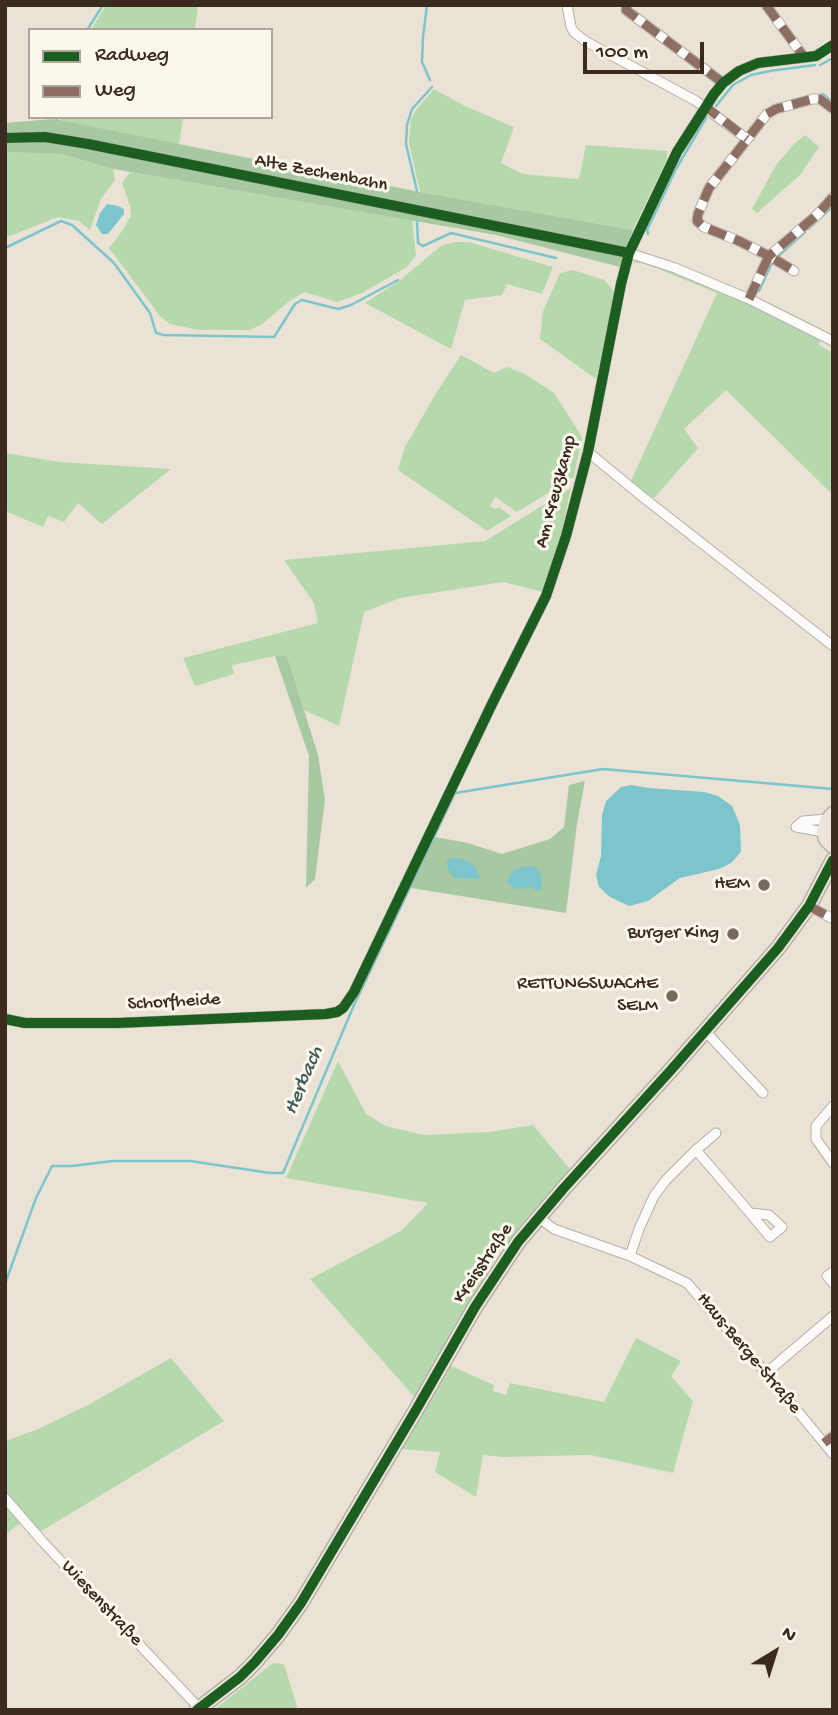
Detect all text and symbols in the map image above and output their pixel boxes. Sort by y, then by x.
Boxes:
legend [28,28,273,119]
scale bar [586,28,707,72]
text: 100 m [596,41,648,66]
text: Radweg [95,44,169,69]
text: Weg [95,79,136,104]
street label: Alte Zechenbahn [253,150,389,198]
street label: Am Kreuzkamp [531,433,583,551]
place label: HEM [714,874,750,896]
marker: HEM [756,877,772,893]
place label: Burger King [627,923,719,945]
marker: Burger King [725,926,741,942]
place label: RETTUNGSWACHE SELM [517,974,658,1018]
marker: RETTUNGSWACHE SELM [664,988,680,1004]
street label: Schorfheide [127,989,221,1017]
water label: Herbach [279,1043,331,1119]
street label: Kreisstraße [449,1220,519,1308]
street label: Haus-Berge-Straße [691,1289,805,1419]
street label: Wiesenstraße [55,1556,147,1652]
north arrow [740,1617,810,1687]
text: N [776,1622,800,1648]

